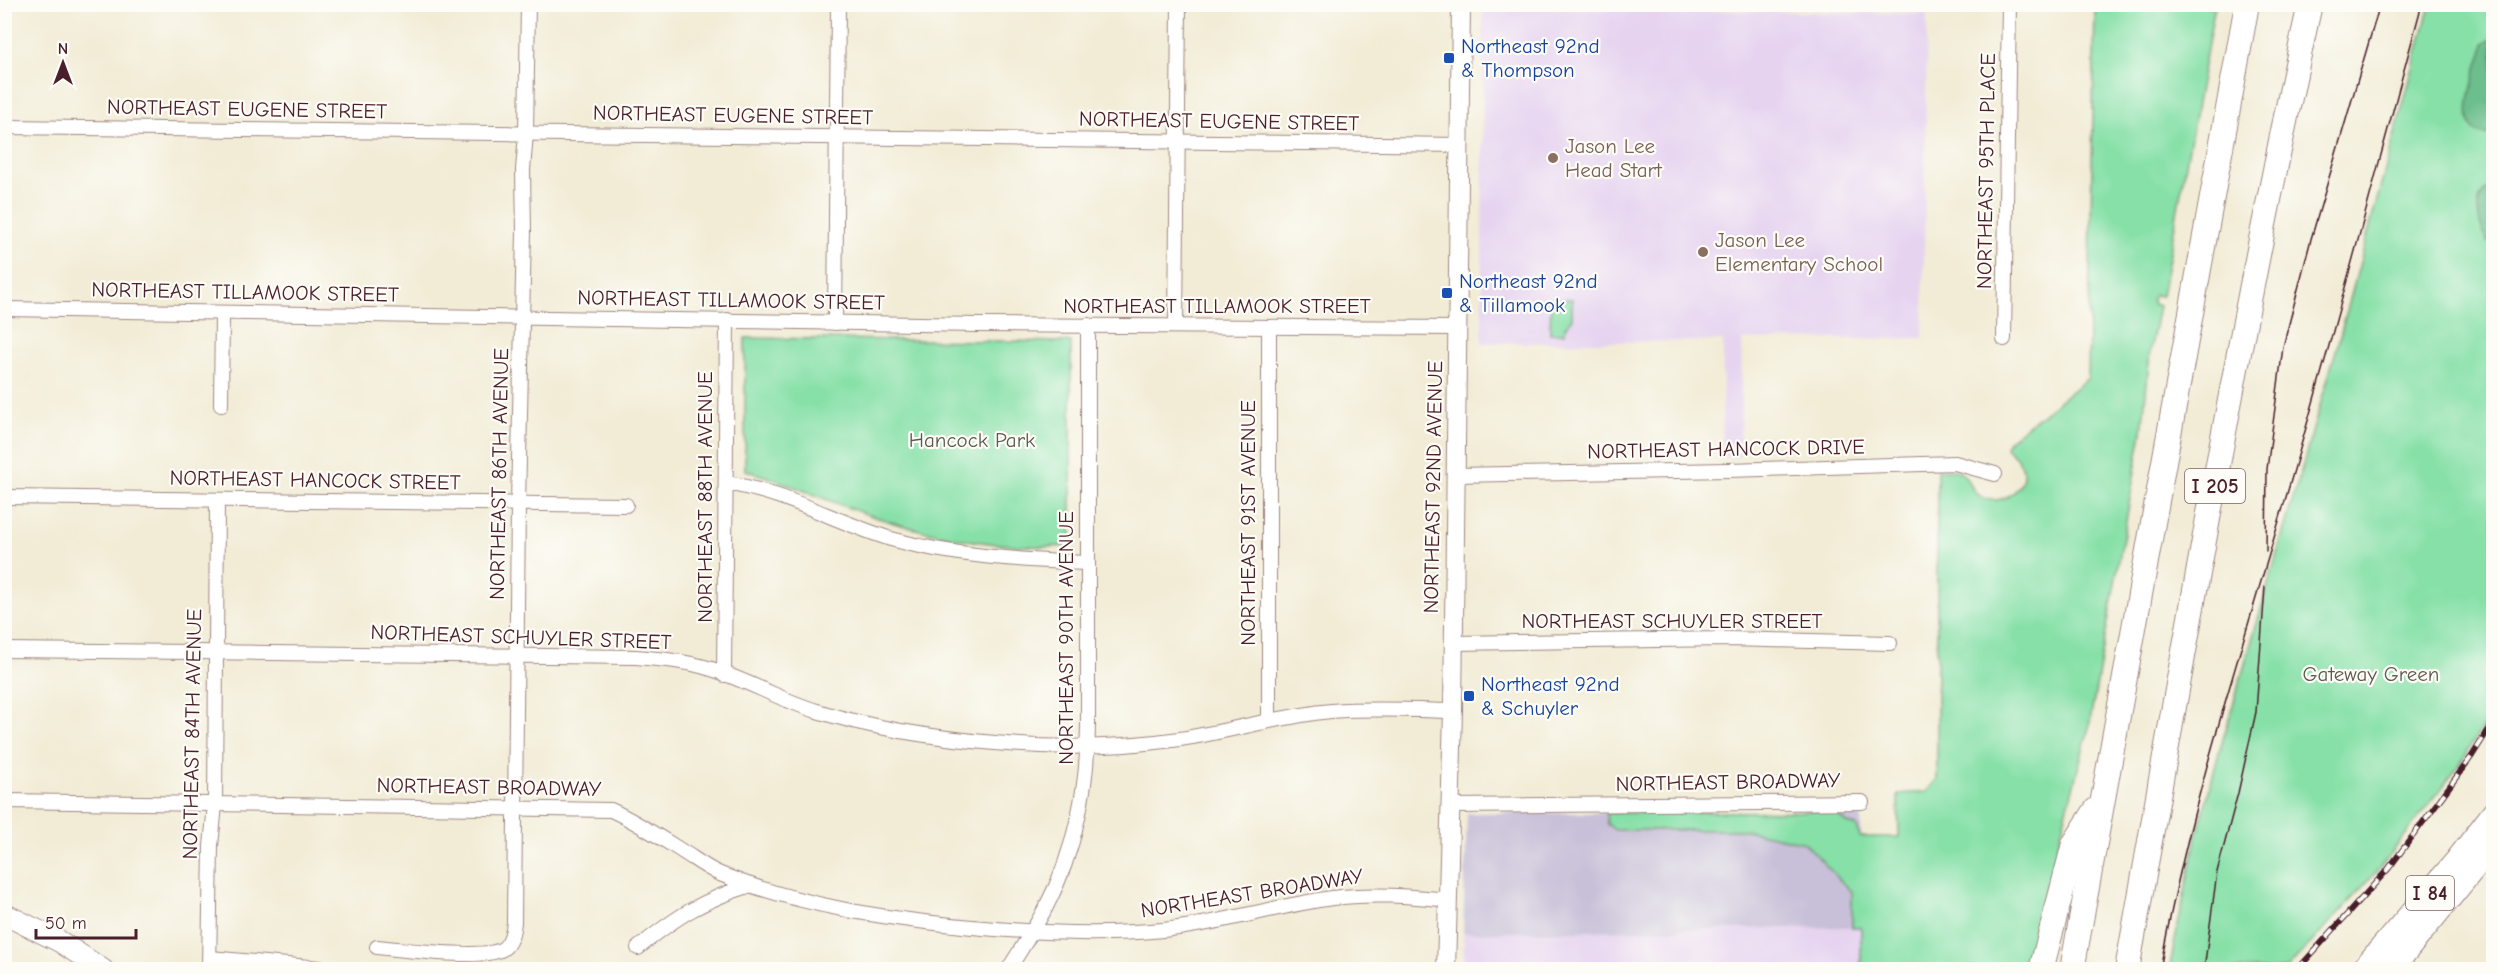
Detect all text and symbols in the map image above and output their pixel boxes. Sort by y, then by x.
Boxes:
north arrow [33,33,93,93]
place label: Northeast 92nd & Thompson [1461,34,1600,82]
text: N [58,40,68,58]
marker: Northeast 92nd & Thompson [1442,51,1456,65]
street label: NORTHEAST 95TH PLACE [1972,53,2000,289]
street label: NORTHEAST EUGENE STREET [107,95,387,123]
street label: NORTHEAST EUGENE STREET [593,101,873,129]
street label: NORTHEAST EUGENE STREET [1079,107,1359,135]
place label: Jason Lee Head Start [1565,134,1663,182]
marker: Jason Lee Head Start [1546,151,1560,165]
place label: Jason Lee Elementary School [1715,228,1883,276]
marker: Jason Lee Elementary School [1696,245,1710,259]
place label: Northeast 92nd & Tillamook [1459,269,1598,317]
street label: NORTHEAST TILLAMOOK STREET [91,277,399,307]
street label: NORTHEAST TILLAMOOK STREET [577,285,885,315]
marker: Northeast 92nd & Tillamook [1440,286,1454,300]
street label: NORTHEAST TILLAMOOK STREET [1063,294,1371,318]
street label: NORTHEAST 86TH AVENUE [485,348,513,600]
street label: NORTHEAST 92ND AVENUE [1419,360,1447,614]
street label: NORTHEAST 88TH AVENUE [693,371,717,623]
street label: NORTHEAST 91ST AVENUE [1236,400,1260,646]
park label: Hancock Park [909,428,1035,452]
street label: NORTHEAST HANCOCK DRIVE [1587,435,1865,463]
street label: NORTHEAST HANCOCK STREET [169,465,461,495]
road number: I 205 [2185,469,2245,503]
street label: NORTHEAST 90TH AVENUE [1054,511,1078,765]
street label: NORTHEAST 84TH AVENUE [178,608,206,860]
street label: NORTHEAST SCHUYLER STREET [1521,609,1823,633]
street label: NORTHEAST SCHUYLER STREET [370,620,672,654]
park label: Gateway Green [2303,662,2439,686]
place label: Northeast 92nd & Schuyler [1481,672,1620,720]
marker: Northeast 92nd & Schuyler [1462,689,1476,703]
street label: NORTHEAST BROADWAY [1615,768,1841,796]
street label: NORTHEAST BROADWAY [376,773,602,801]
street label: NORTHEAST BROADWAY [1139,863,1365,922]
road number: I 84 [2406,876,2454,910]
scale bar [36,902,136,940]
text: 50 m [45,913,87,934]

